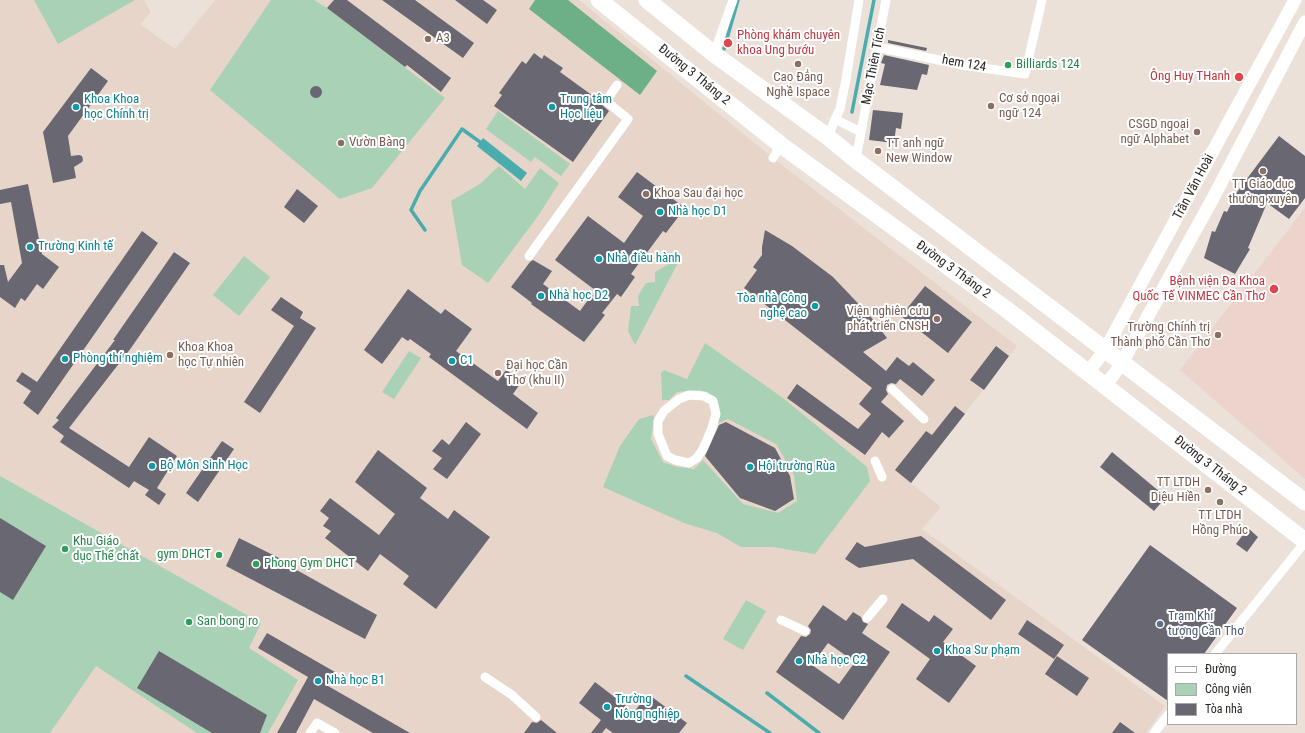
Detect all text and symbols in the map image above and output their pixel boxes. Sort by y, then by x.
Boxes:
street label: Mạc Thiên Tích [859,26,889,106]
place label: Phòng khám chuyên khoa Ung bướu [737,28,840,59]
place label: A3 [436,31,450,47]
marker: A3 [423,34,433,44]
marker: Phòng khám chuyên khoa Ung bướu [722,37,734,49]
street label: Đường 3 Tháng 2 [655,41,733,109]
street label: hem 124 [941,52,987,76]
place label: Billiards 124 [1016,57,1080,73]
marker: Cao Đẳng Nghề Ispace [793,59,803,69]
marker: Billiards 124 [1003,60,1013,70]
place label: Ông Huy THanh [1150,69,1230,85]
place label: Cao Đẳng Nghề Ispace [766,70,830,101]
marker: Ông Huy THanh [1233,71,1245,83]
place label: Cơ sở ngoại ngữ 124 [999,91,1060,122]
place label: Khoa Khoa học Chính trị [84,92,149,123]
place label: Trung tâm Học liệu [560,92,612,123]
marker: Cơ sở ngoại ngữ 124 [986,101,996,111]
marker: Khoa Khoa học Chính trị [71,102,81,112]
marker: Trung tâm Học liệu [547,102,557,112]
place label: CSGD ngoại ngữ Alphabet [1120,117,1189,148]
marker: CSGD ngoại ngữ Alphabet [1192,127,1202,137]
place label: Vườn Bàng [349,135,405,151]
place label: TT anh ngữ New Window [886,136,952,167]
marker: Vườn Bàng [336,138,346,148]
marker: TT anh ngữ New Window [873,146,883,156]
street label: Trần Văn Hoài [1170,152,1218,222]
marker: TT Giáo dục thường xuyên [1258,166,1268,176]
place label: TT Giáo dục thường xuyên [1228,177,1298,208]
place label: Khoa Sau đại học [654,186,743,202]
marker: Khoa Sau đại học [641,189,651,199]
place label: Nhà học D1 [668,204,727,220]
marker: Nhà học D1 [655,207,665,217]
street label: Đường 3 Tháng 2 [913,238,993,302]
place label: Trường Kinh tế [38,239,113,255]
marker: Trường Kinh tế [25,242,35,252]
place label: Nhà điều hành [607,251,681,267]
marker: Nhà điều hành [594,254,604,264]
place label: Bệnh viện Đa Khoa Quốc Tế VINMEC Cần Thơ [1132,274,1265,305]
marker: Bệnh viện Đa Khoa Quốc Tế VINMEC Cần Thơ [1268,283,1280,295]
place label: Nhà học D2 [549,288,608,304]
marker: Nhà học D2 [536,291,546,301]
place label: Tòa nhà Công nghệ cao [737,291,807,322]
marker: Tòa nhà Công nghệ cao [810,301,820,311]
place label: Viện nghiên cứu phát triển CNSH [847,304,929,335]
marker: Viện nghiên cứu phát triển CNSH [932,314,942,324]
place label: Trường Chính trị Thành phố Cần Thơ [1111,320,1210,351]
marker: Trường Chính trị Thành phố Cần Thơ [1213,330,1223,340]
place label: Khoa Khoa học Tự nhiên [178,340,244,371]
marker: Khoa Khoa học Tự nhiên [165,350,175,360]
place label: Phòng thí nghiệm [73,351,163,367]
place label: C1 [460,353,474,369]
marker: Phòng thí nghiệm [60,354,70,364]
marker: C1 [447,356,457,366]
place label: Đại học Cần Thơ (khu II) [506,358,567,389]
marker: Đại học Cần Thơ (khu II) [493,368,503,378]
street label: Đường 3 Tháng 2 [1171,433,1249,499]
place label: Bộ Môn Sinh Học [160,458,248,474]
place label: Hội trường Rùa [758,459,835,475]
marker: Bộ Môn Sinh Học [147,461,157,471]
marker: Hội trường Rùa [745,462,755,472]
place label: TT LTDH Diệu Hiền [1151,475,1200,506]
marker: TT LTDH Diệu Hiền [1203,485,1213,495]
marker: TT LTDH Hồng Phúc [1215,497,1225,507]
place label: TT LTDH Hồng Phúc [1192,508,1248,539]
place label: Khu Giáo dục Thể chất [73,534,139,565]
marker: Khu Giáo dục Thể chất [60,544,70,554]
place label: gym DHCT [157,547,211,563]
marker: gym DHCT [214,550,224,560]
place label: Phong Gym DHCT [264,556,355,572]
marker: Phong Gym DHCT [251,559,261,569]
place label: Trạm Khí tượng Cần Thơ [1168,609,1244,640]
place label: San bong ro [197,614,258,630]
marker: San bong ro [184,617,194,627]
marker: Trạm Khí tượng Cần Thơ [1155,619,1165,629]
place label: Khoa Sư phạm [945,643,1020,659]
marker: Khoa Sư phạm [932,646,942,656]
place label: Nhà học C2 [807,653,866,669]
legend [1167,653,1297,725]
marker: Nhà học C2 [794,656,804,666]
text: Đường [1205,662,1236,676]
place label: Nhà học B1 [326,673,385,689]
marker: Nhà học B1 [313,676,323,686]
text: Công viên [1205,682,1252,696]
place label: Trường Nông nghiệp [615,692,680,723]
marker: Trường Nông nghiệp [602,702,612,712]
text: Tòa nhà [1205,702,1243,716]

